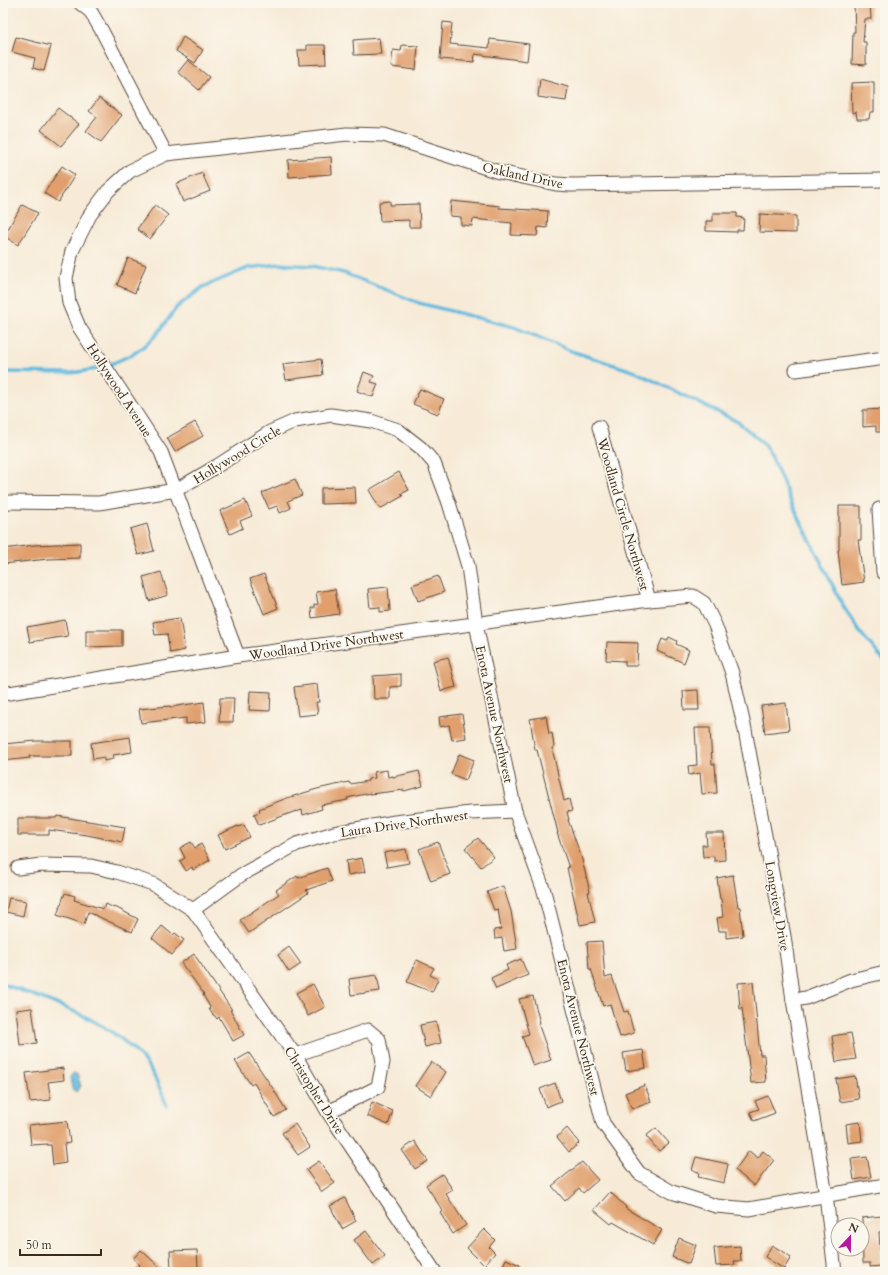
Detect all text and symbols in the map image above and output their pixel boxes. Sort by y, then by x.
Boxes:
street label: Oakland Drive [481,159,565,193]
street label: Hollywood Avenue [82,340,156,441]
street label: Hollywood Circle [190,421,285,488]
street label: Woodland Circle Northwest [592,435,653,593]
street label: Woodland Drive Northwest [247,625,405,665]
street label: Enota Avenue Northwest [471,644,517,785]
street label: Laura Drive Northwest [339,806,469,842]
street label: Longview Drive [760,860,794,953]
street label: Enota Avenue Northwest [552,957,604,1097]
street label: Christopher Drive [280,1043,348,1138]
north arrow [830,1217,870,1257]
text: N [846,1219,861,1237]
scale bar [20,1231,101,1257]
text: 50 m [26,1237,53,1253]

